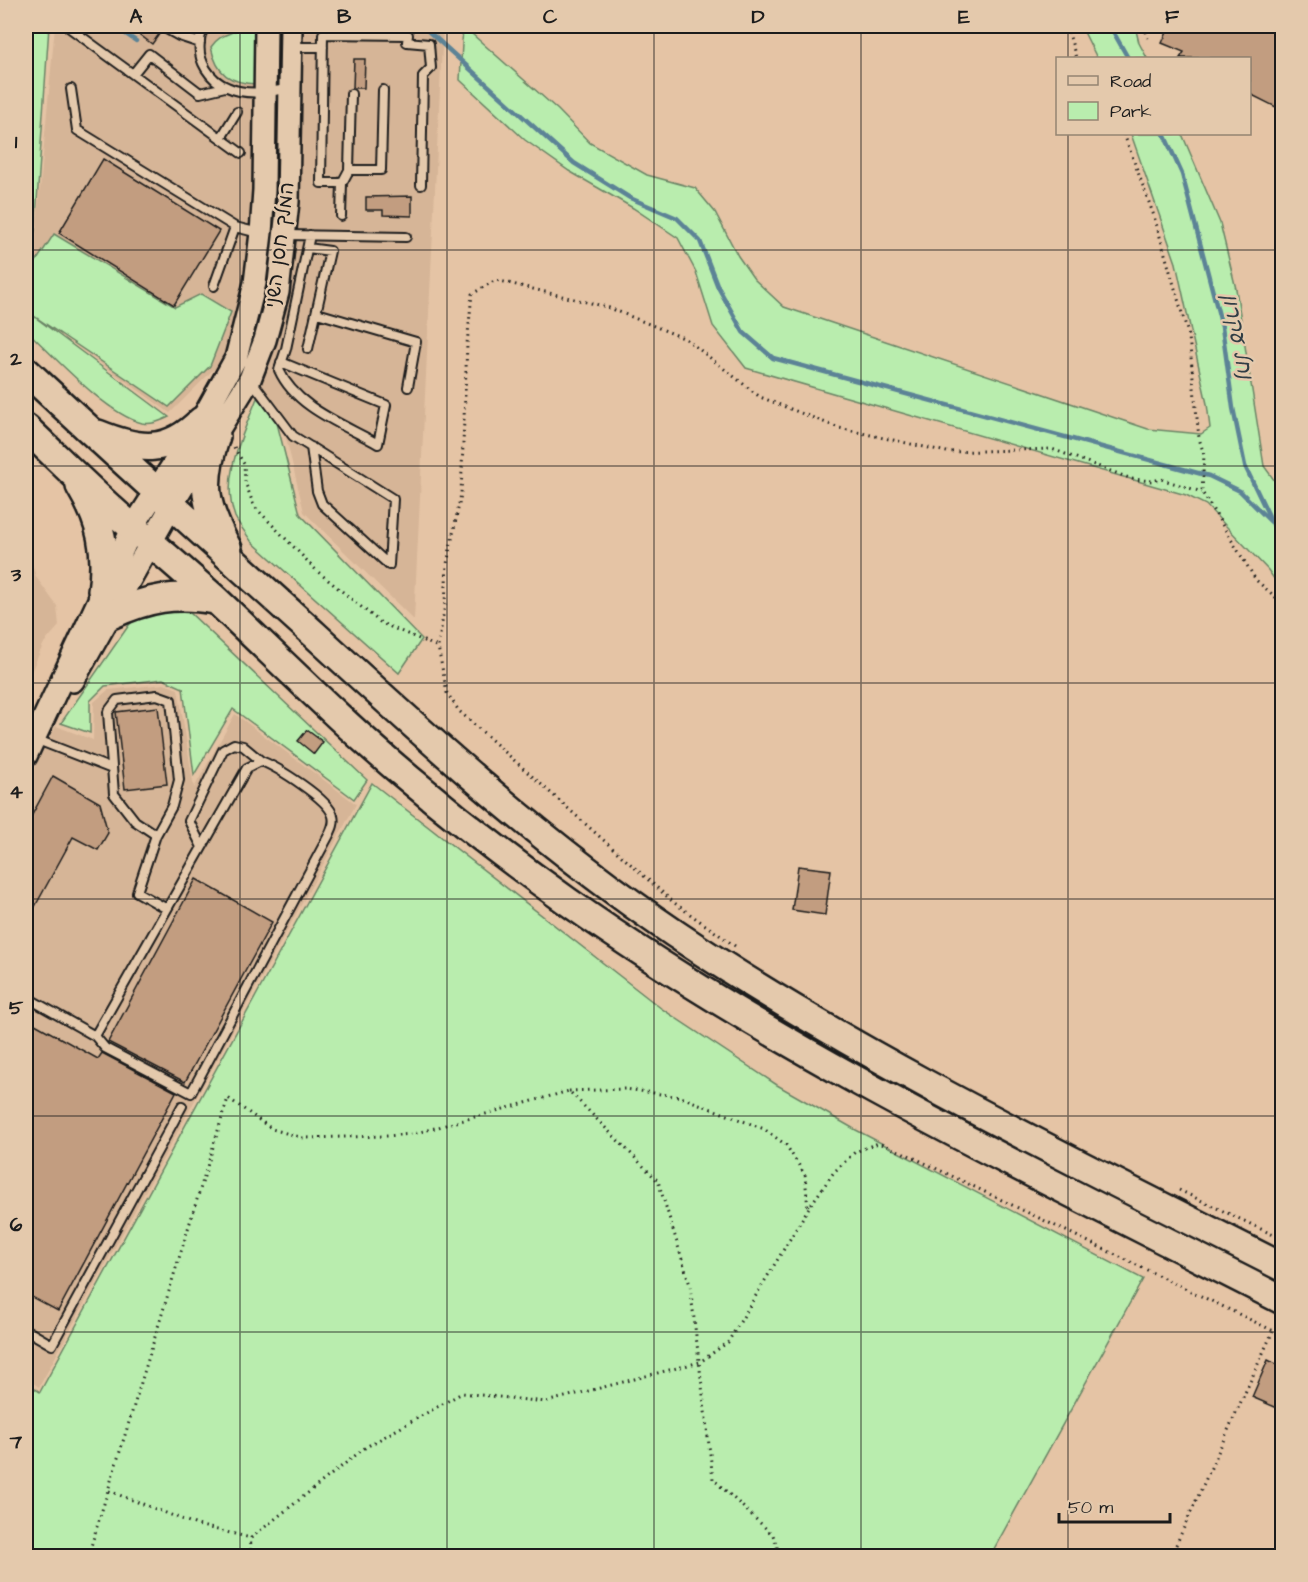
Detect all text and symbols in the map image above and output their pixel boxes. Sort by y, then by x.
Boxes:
text: A [130,3,143,31]
text: B [337,3,352,31]
text: C [543,3,558,31]
text: D [752,3,765,31]
text: E [958,3,970,31]
text: F [1165,3,1180,31]
legend [1056,57,1251,135]
text: Road [1110,69,1151,94]
text: Park [1110,99,1152,124]
text: 1 [15,128,18,156]
street label: המלך חסן השני [258,180,302,310]
water label: נחל עקרון [1215,291,1260,383]
text: 2 [9,345,22,373]
text: 3 [10,561,22,589]
text: 4 [9,778,23,806]
text: 5 [9,994,24,1022]
text: 6 [10,1211,23,1239]
text: 7 [9,1428,23,1456]
scale bar [1059,1486,1170,1524]
text: 50 m [1068,1495,1113,1520]

